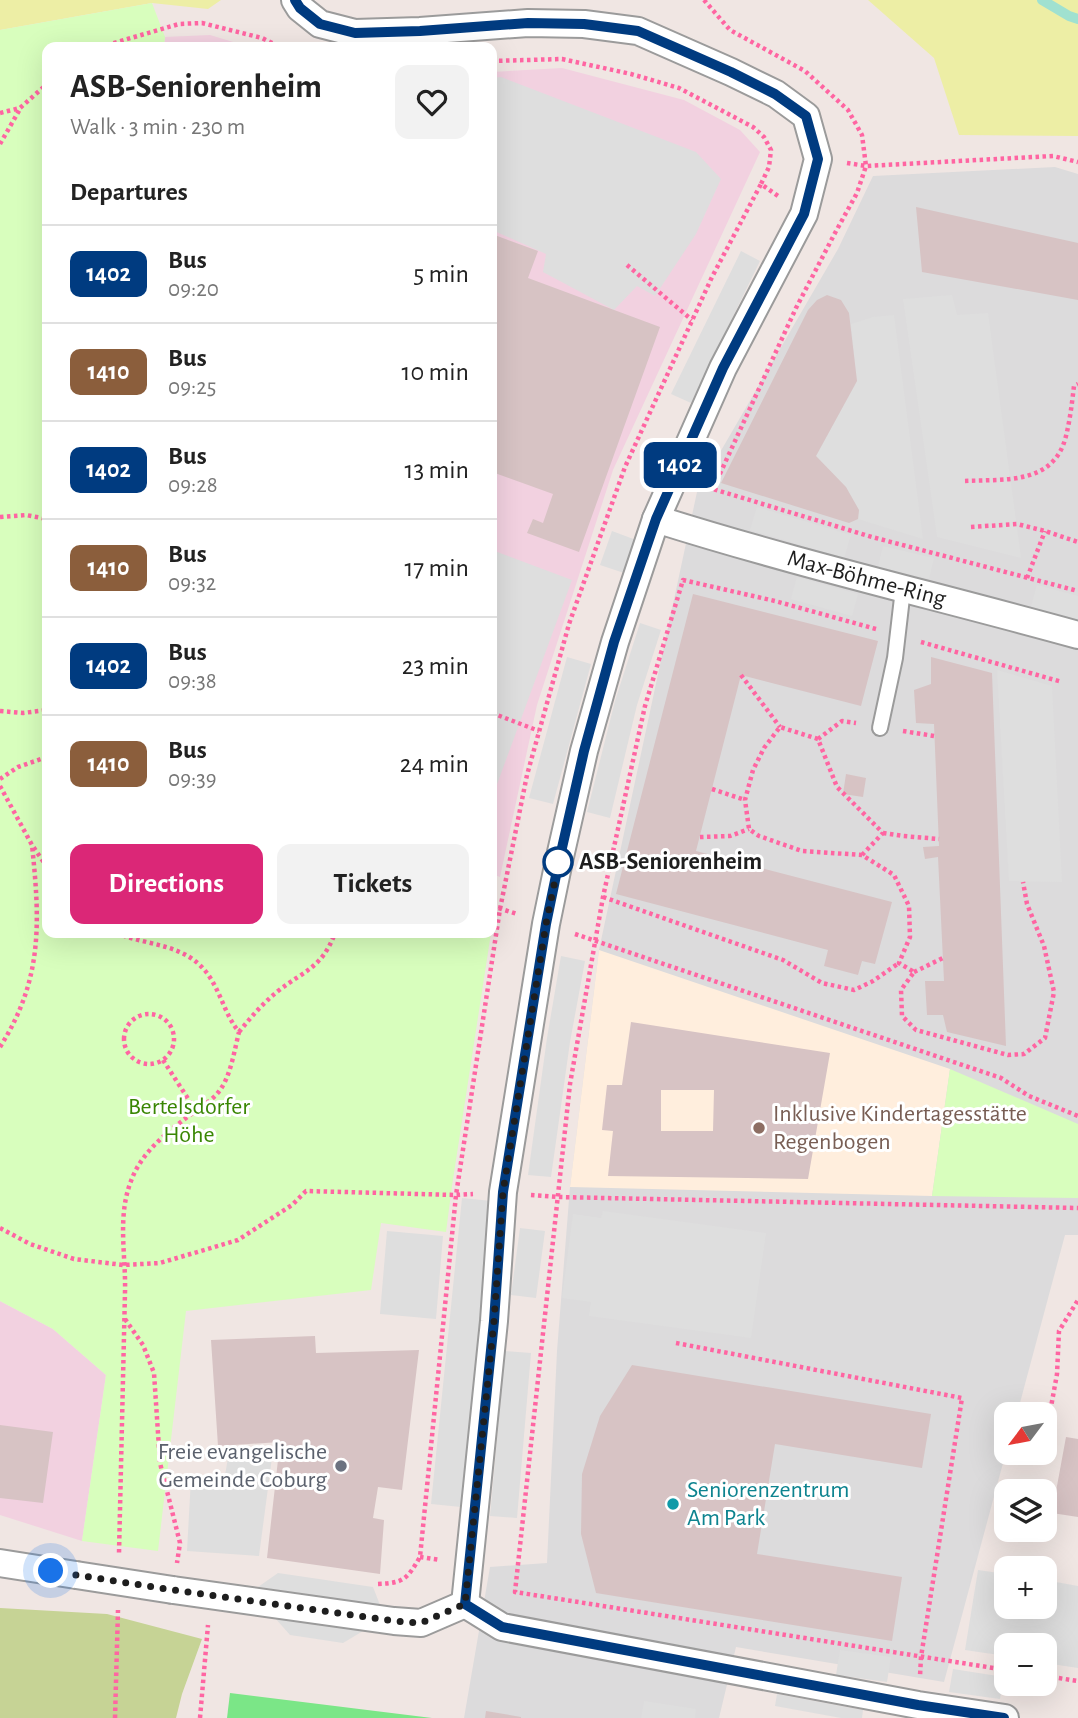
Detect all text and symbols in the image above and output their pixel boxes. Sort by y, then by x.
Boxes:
button: heart [395,65,469,139]
text: ASB-Seniorenheim [70,71,322,104]
text: Walk · 3 min · 230 m [70,116,245,139]
text: Departures [70,179,188,205]
text: Bus [168,247,207,273]
text: 5 min [413,261,469,287]
text: 1402 [86,262,131,286]
text: 09:20 [168,278,219,301]
text: Bus [168,345,207,371]
text: 10 min [402,359,469,385]
text: 1410 [88,360,129,384]
text: 09:25 [168,376,216,399]
line badge: 1402 [631,442,729,488]
text: Bus [168,443,207,469]
text: 1402 [658,453,702,477]
text: 13 min [405,457,469,483]
text: 1402 [86,458,131,482]
text: 09:28 [168,474,218,497]
text: Bus [168,541,207,567]
street label: Max-Böhme-Ring [785,546,949,611]
text: 17 min [404,555,469,581]
text: 1410 [88,556,129,580]
text: 09:32 [168,572,216,595]
text: Bus [168,639,207,665]
text: 23 min [402,653,469,679]
text: 1402 [86,654,131,678]
text: 09:38 [168,670,217,693]
text: Bus [168,737,207,763]
text: 24 min [400,751,469,777]
text: 1410 [88,752,129,776]
text: 09:39 [168,768,217,791]
button: Directions [70,844,263,924]
button: Tickets [277,844,469,924]
marker: ASB-Seniorenheim [543,847,573,877]
place label: ASB-Seniorenheim [579,850,762,874]
park label: Bertelsdorfer Höhe [128,1095,250,1147]
place label: Inklusive Kindertagesstätte Regenbogen [773,1102,1027,1154]
marker: Inklusive Kindertagesstätte Regenbogen [751,1120,767,1136]
north arrow [994,1402,1057,1465]
map controls [994,1402,1057,1696]
place label: Freie evangelische Gemeinde Coburg [158,1440,327,1492]
marker: Freie evangelische Gemeinde Coburg [333,1458,349,1474]
place label: Seniorenzentrum Am Park [687,1478,849,1530]
button: layers [994,1479,1057,1542]
marker: Seniorenzentrum Am Park [665,1496,681,1512]
your location [33,1553,68,1588]
button: + [994,1556,1057,1619]
button: − [994,1633,1057,1696]

